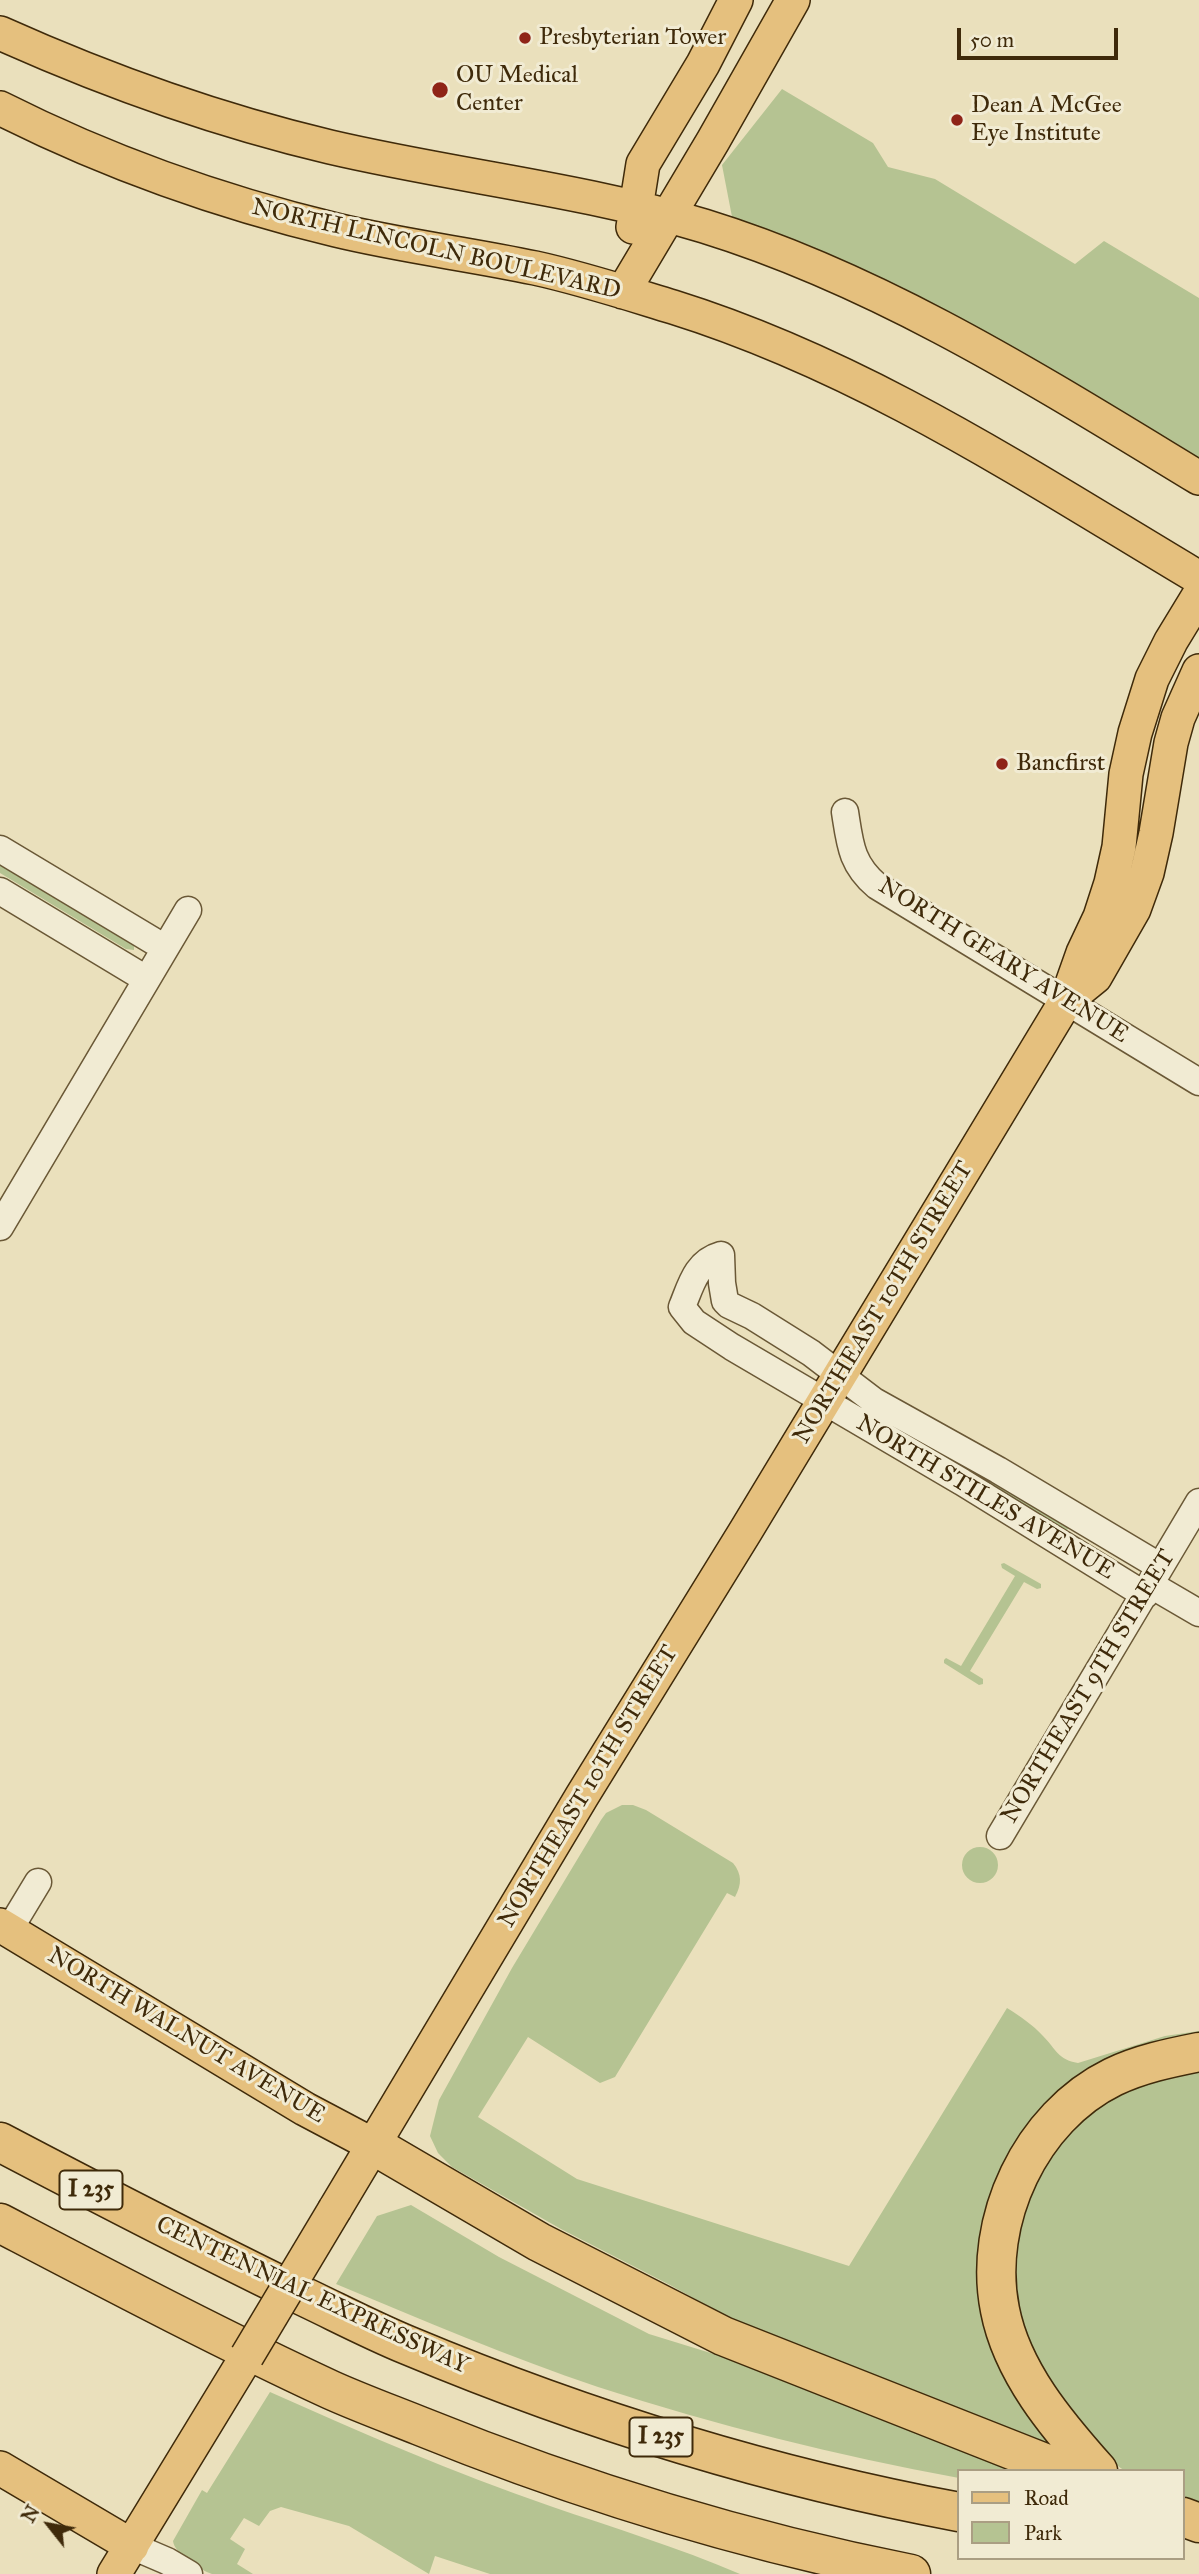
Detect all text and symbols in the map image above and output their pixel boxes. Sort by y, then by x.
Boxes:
scale bar [961,14,1122,58]
place label: Presbyterian Tower [539,24,726,52]
text: 50 m [970,27,1014,53]
marker: Presbyterian Tower [517,30,533,46]
place label: OU Medical Center [456,62,578,118]
marker: OU Medical Center [430,80,450,100]
place label: Dean A McGee Eye Institute [971,92,1122,148]
marker: Dean A McGee Eye Institute [949,112,965,128]
street label: NORTH LINCOLN BOULEVARD [249,193,623,307]
place label: Bancfirst [1016,750,1105,778]
marker: Bancfirst [994,756,1010,772]
street label: NORTH GEARY AVENUE [873,872,1133,1050]
street label: NORTHEAST 10TH STREET [788,1157,980,1449]
street label: NORTH STILES AVENUE [851,1409,1119,1587]
street label: NORTHEAST 9TH STREET [996,1545,1182,1829]
street label: NORTHEAST 10TH STREET [493,1641,685,1933]
street label: NORTH WALNUT AVENUE [42,1942,330,2130]
road number: I 235 [60,2170,122,2210]
street label: CENTENNIAL EXPRESSWAY [151,2211,473,2381]
road number: I 235 [630,2418,692,2456]
legend [958,2469,1185,2560]
text: Road [1024,2485,1069,2511]
north arrow [14,2490,84,2560]
text: N [17,2501,45,2527]
text: Park [1024,2520,1062,2546]

